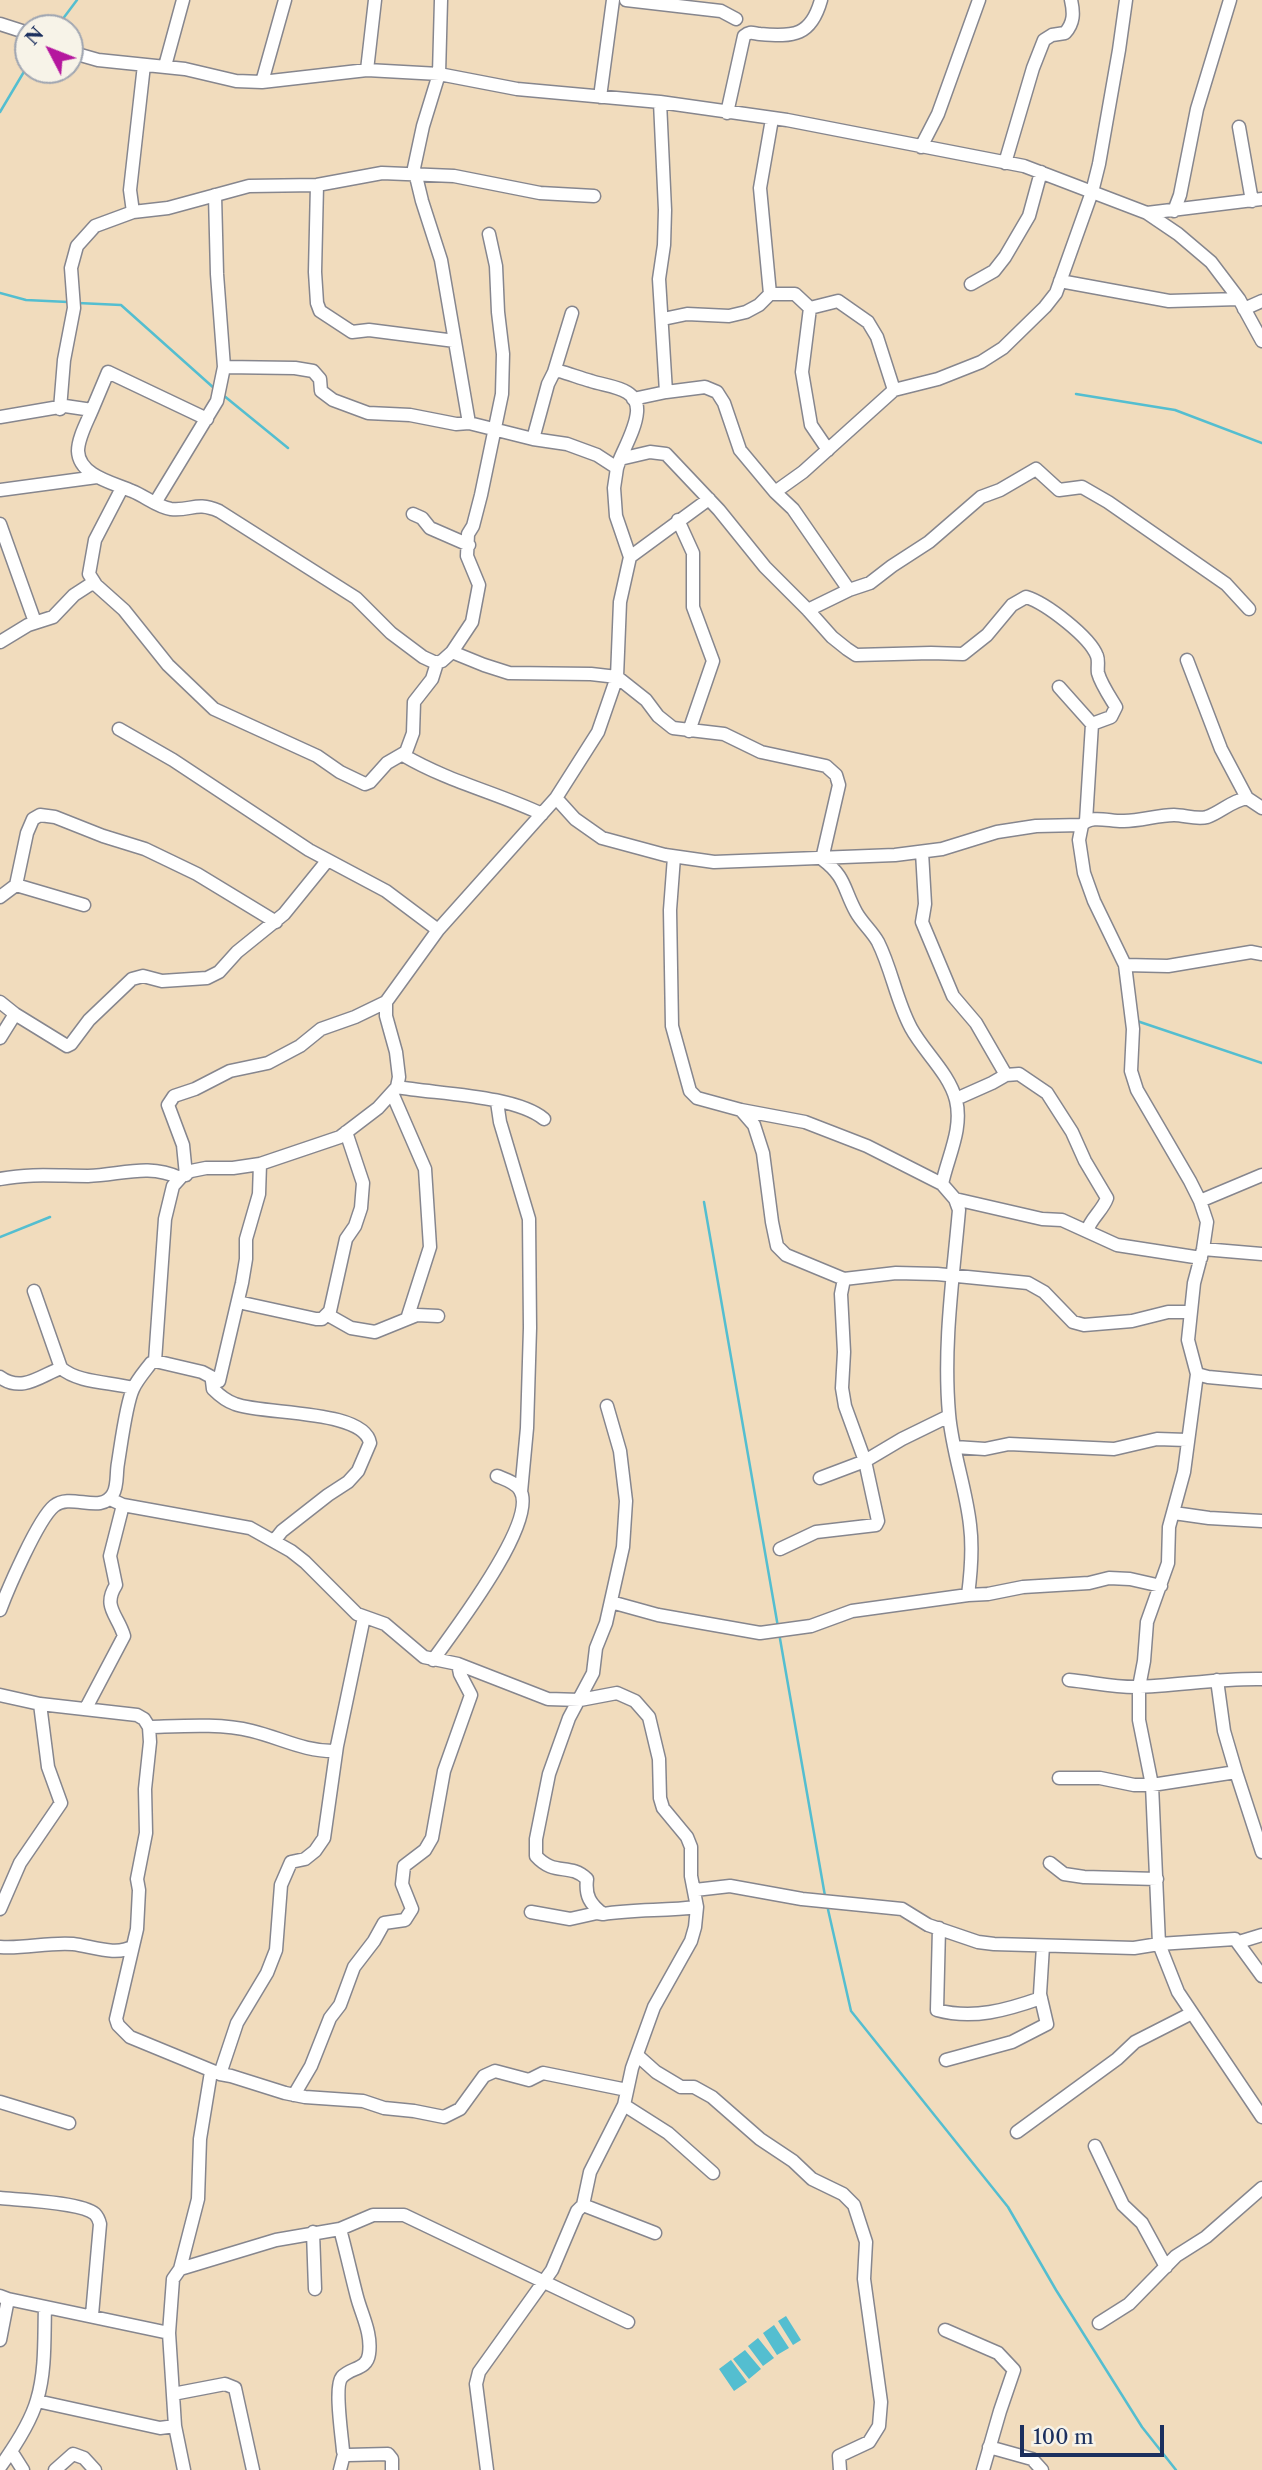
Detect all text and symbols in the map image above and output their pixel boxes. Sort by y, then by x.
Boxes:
north arrow [14,14,84,84]
text: N [20,22,49,50]
scale bar [1024,2410,1168,2454]
text: 100 m [1033,2424,1094,2449]

